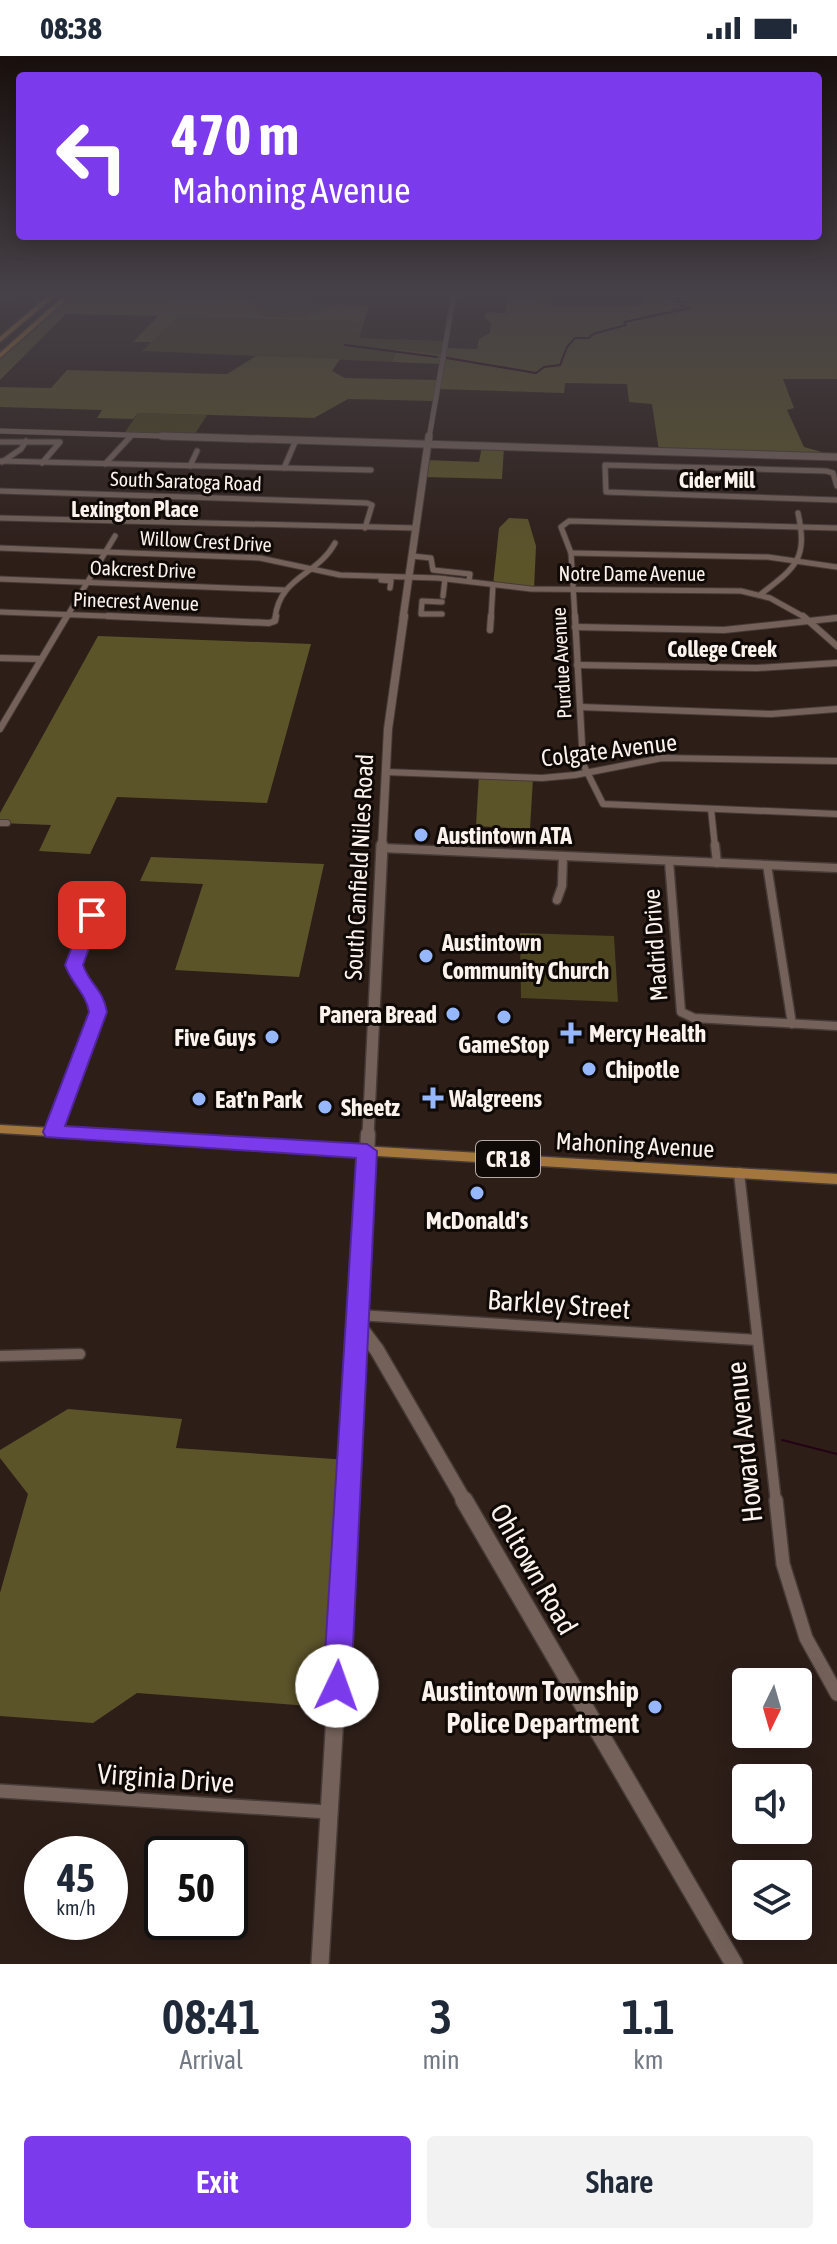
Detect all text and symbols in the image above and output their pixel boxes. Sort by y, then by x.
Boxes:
text: 08:38 [40,11,102,45]
text: 470 m [172,103,299,167]
icon: left [40,104,144,208]
text: Mahoning Avenue [172,169,411,211]
street label: South Saratoga Road [110,467,262,495]
district label: Cider Mill [679,467,756,493]
district label: Lexington Place [71,496,199,522]
street label: Willow Crest Drive [140,526,272,556]
street label: Oakcrest Drive [90,556,196,582]
street label: Notre Dame Avenue [559,562,705,585]
street label: Pinecrest Avenue [73,587,199,615]
street label: Purdue Avenue [547,607,575,719]
district label: College Creek [667,636,777,662]
street label: Colgate Avenue [540,728,678,772]
street label: South Canfield Niles Road [340,753,378,981]
place label: Austintown ATA [436,822,572,849]
marker: Austintown ATA [412,826,430,844]
pin [58,881,126,949]
street label: Madrid Drive [638,888,672,1002]
icon: arrive [70,893,114,937]
place label: Austintown Community Church [441,929,609,984]
marker: Austintown Community Church [417,947,435,965]
place label: Panera Bread [319,1001,437,1028]
marker: Panera Bread [444,1005,462,1023]
marker: GameStop [495,1008,513,1026]
place label: Mercy Health [589,1020,706,1047]
marker: Mercy Health [560,1022,582,1044]
place label: Five Guys [174,1024,257,1051]
marker: Five Guys [263,1028,281,1046]
place label: GameStop [458,1031,550,1058]
place label: Chipotle [605,1056,680,1083]
marker: Chipotle [580,1060,598,1078]
place label: Walgreens [448,1085,543,1112]
place label: Eat'n Park [215,1086,303,1113]
marker: Walgreens [424,1089,442,1107]
marker: Eat'n Park [190,1090,208,1108]
place label: Sheetz [341,1094,400,1121]
marker: Sheetz [316,1098,334,1116]
street label: Mahoning Avenue [555,1127,715,1163]
road number: CR 18 [476,1141,540,1177]
marker: McDonald's [468,1184,486,1202]
place label: McDonald's [426,1207,529,1234]
street label: Barkley Street [486,1283,632,1325]
street label: Howard Avenue [720,1360,768,1524]
street label: Ohltown Road [484,1498,584,1640]
position arrow [295,1644,379,1728]
north arrow [732,1668,812,1748]
map controls [732,1668,812,1940]
place label: Austintown Township Police Department [421,1675,639,1739]
marker: Austintown Township Police Department [646,1698,664,1716]
street label: Virginia Drive [96,1757,236,1799]
button: sound [732,1764,812,1844]
speed limit sign: 50 [144,1836,248,1940]
text: 45 [57,1855,95,1900]
button: layers [732,1860,812,1940]
text: km/h [56,1896,96,1919]
text: 08:41 [162,1989,261,2044]
text: 3 [430,1989,452,2044]
text: 1.1 [622,1989,675,2044]
text: Arrival [179,2045,243,2075]
text: min [422,2045,460,2075]
text: km [633,2045,663,2075]
button: Exit [24,2136,411,2228]
button: Share [427,2136,813,2228]

